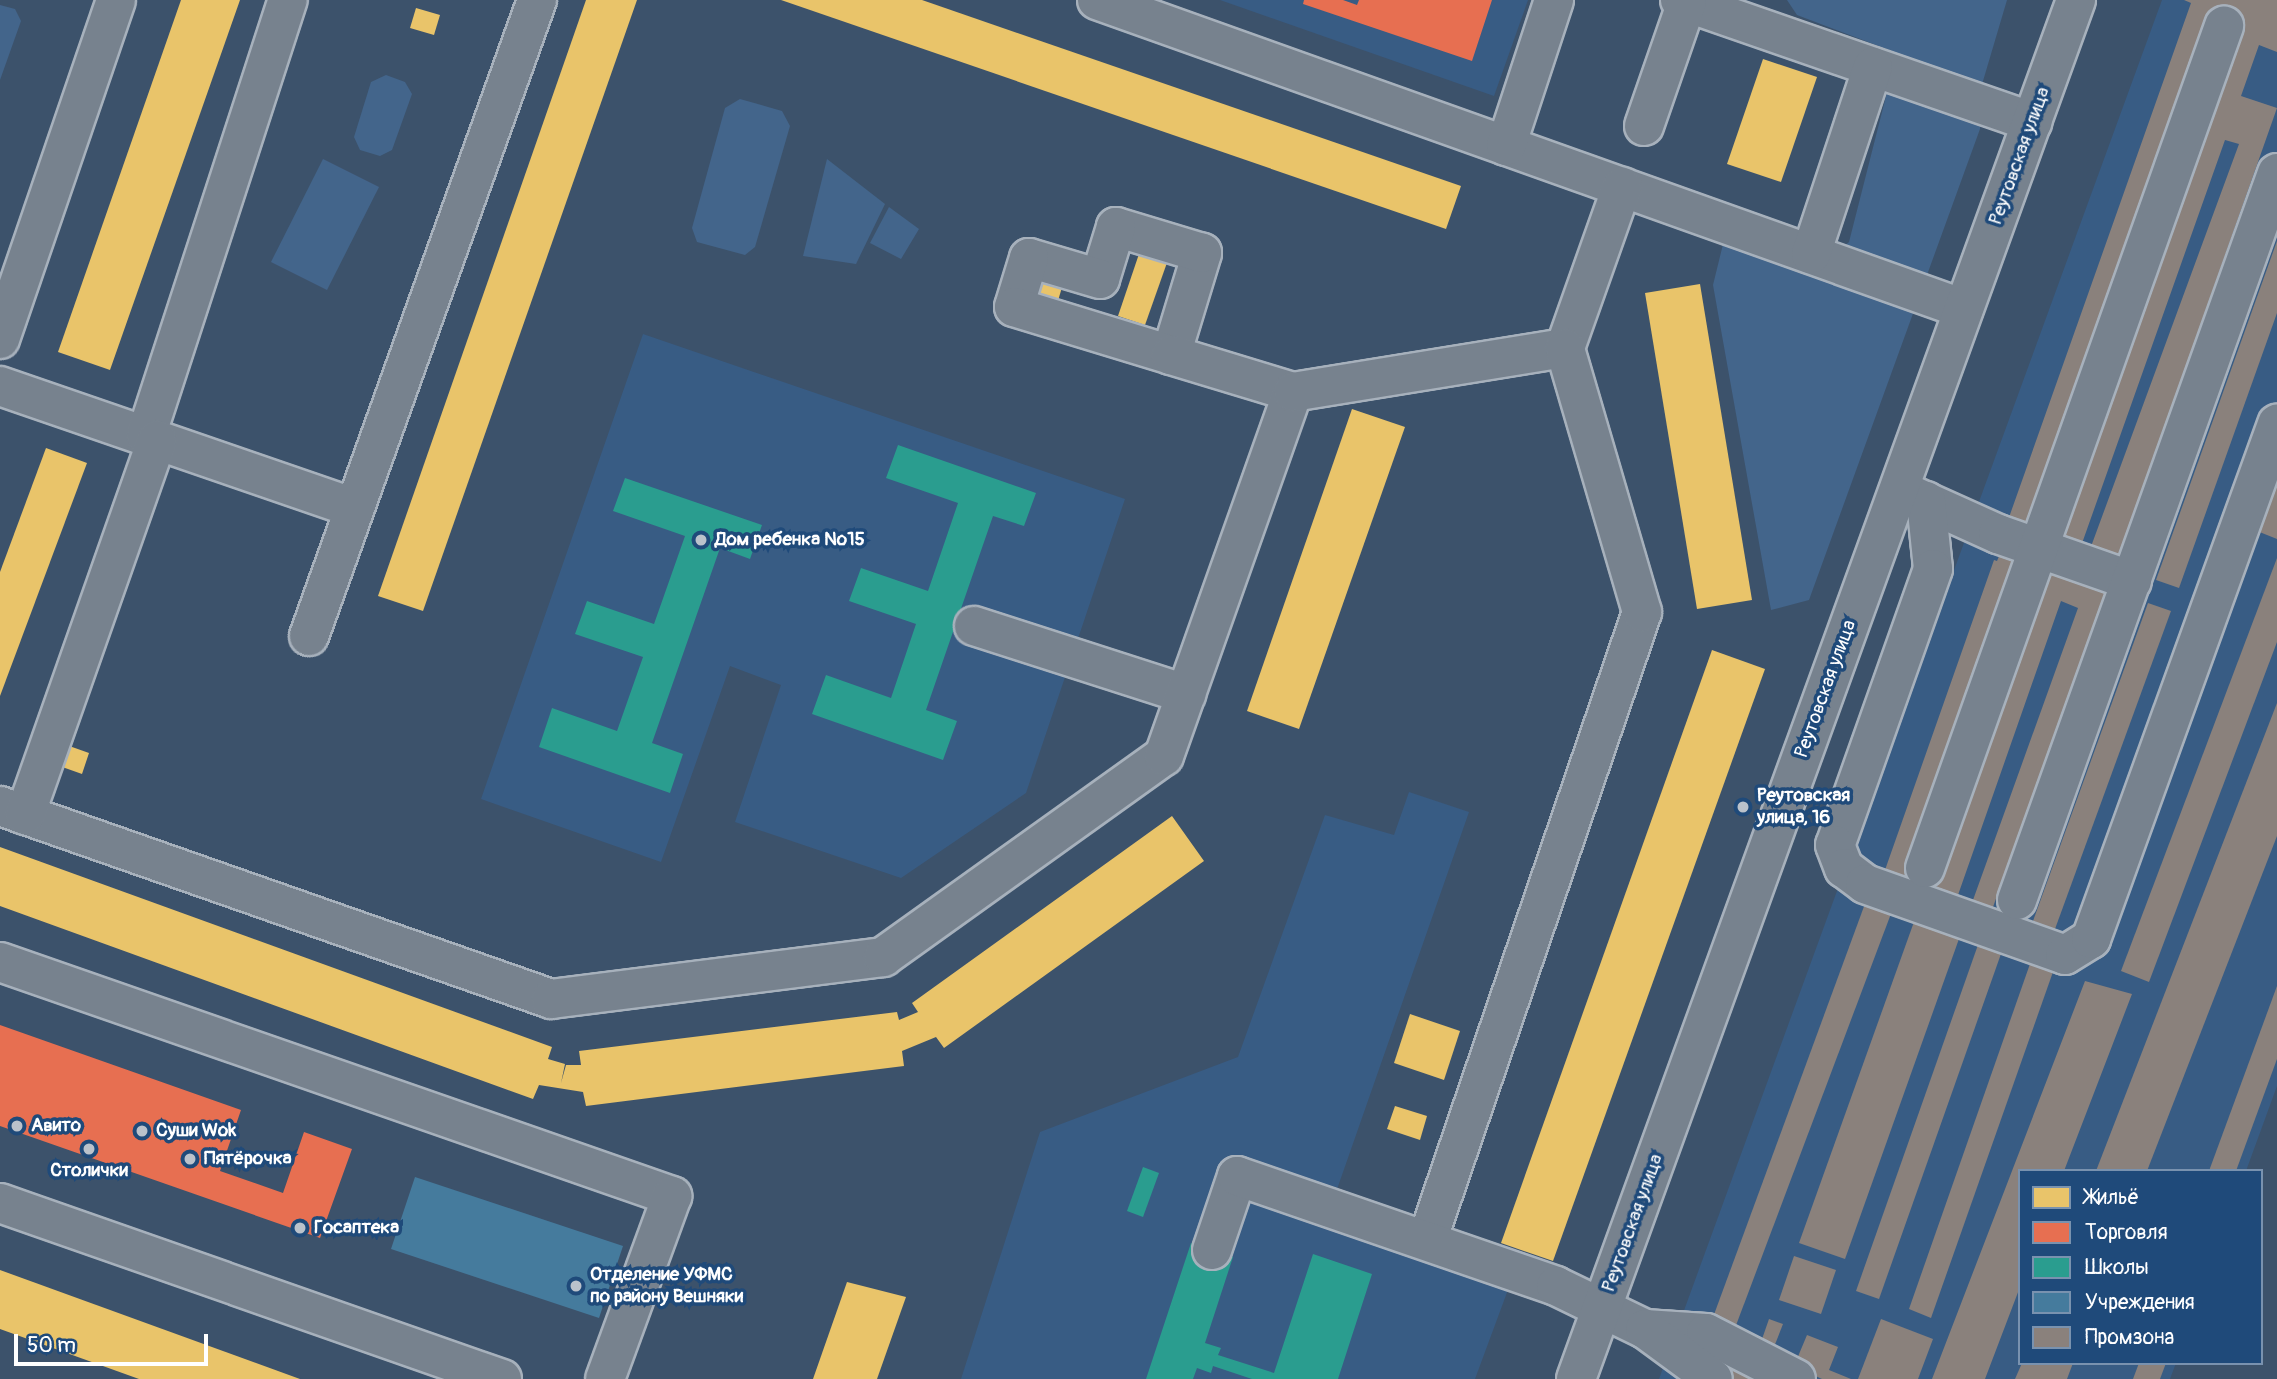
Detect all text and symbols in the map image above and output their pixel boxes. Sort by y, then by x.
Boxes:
street label: Реутовская улица [1985,84,2055,228]
place label: Дом ребенка №15 [715,529,865,551]
marker: Дом ребенка №15 [693,532,709,548]
street label: Реутовская улица [1791,617,1861,761]
place label: Реутовская улица, 16 [1757,785,1850,829]
marker: Реутовская улица, 16 [1735,799,1751,815]
place label: Авито [31,1115,81,1137]
marker: Авито [9,1118,25,1134]
place label: Суши Wok [156,1120,236,1142]
marker: Суши Wok [134,1123,150,1139]
marker: Столички [81,1141,97,1157]
place label: Пятёрочка [204,1148,292,1170]
marker: Пятёрочка [182,1151,198,1167]
street label: Реутовская улица [1598,1151,1668,1295]
place label: Столички [50,1160,128,1182]
legend [2018,1169,2263,1365]
text: Жильё [2085,1184,2139,1211]
place label: Госаптека [314,1217,399,1239]
text: Торговля [2085,1219,2168,1246]
marker: Госаптека [292,1220,308,1236]
text: Школы [2085,1254,2149,1281]
place label: Отделение УФМС по району Вешняки [590,1264,743,1308]
marker: Отделение УФМС по району Вешняки [568,1278,584,1294]
text: Учреждения [2085,1289,2195,1316]
scale bar [18,1320,212,1364]
text: Промзона [2085,1324,2174,1351]
text: 50 m [27,1332,76,1359]

